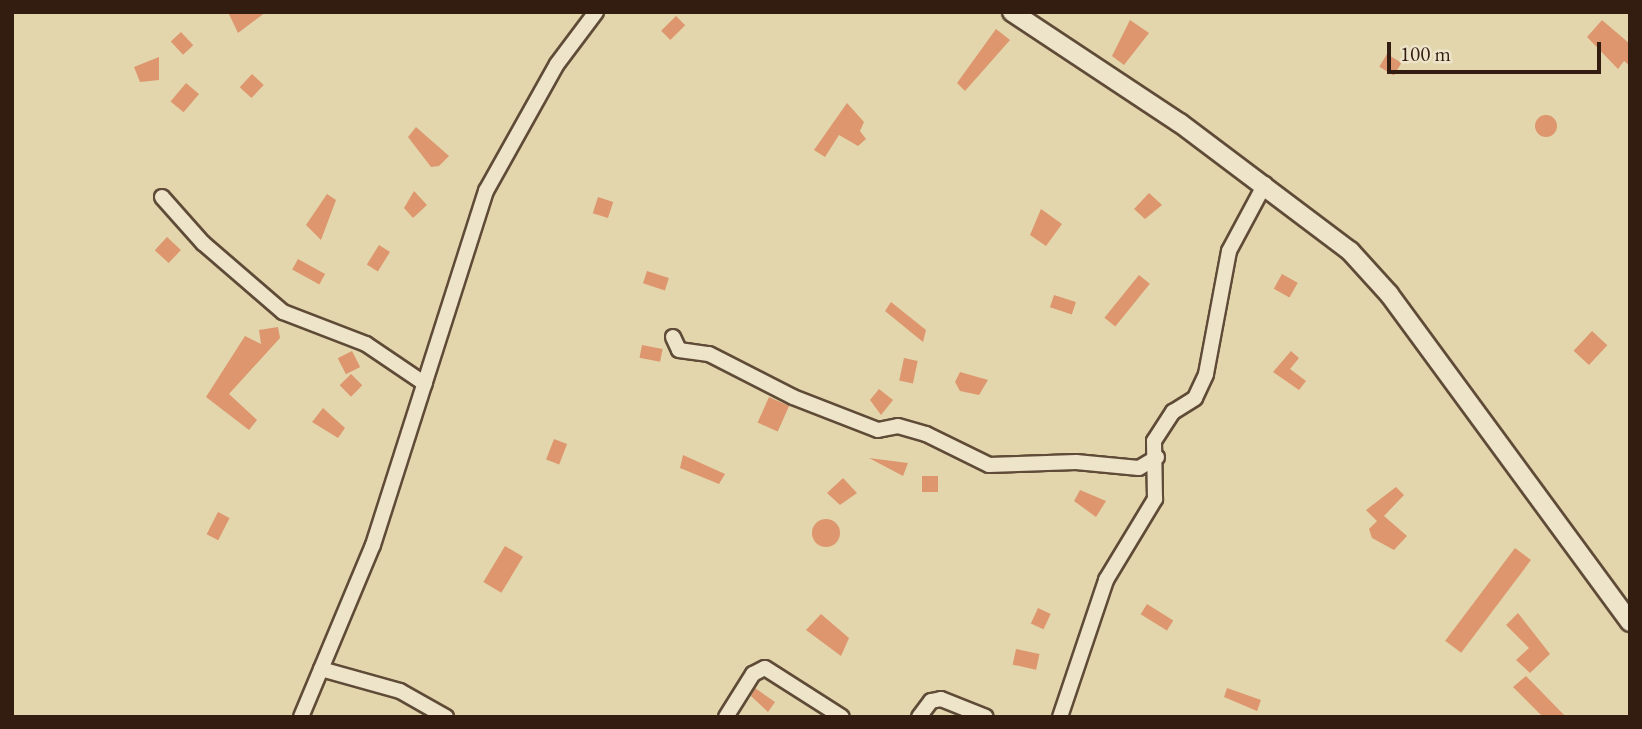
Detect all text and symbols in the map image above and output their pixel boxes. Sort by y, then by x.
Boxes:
scale bar [1390,28,1604,72]
text: 100 m [1400,40,1451,67]

